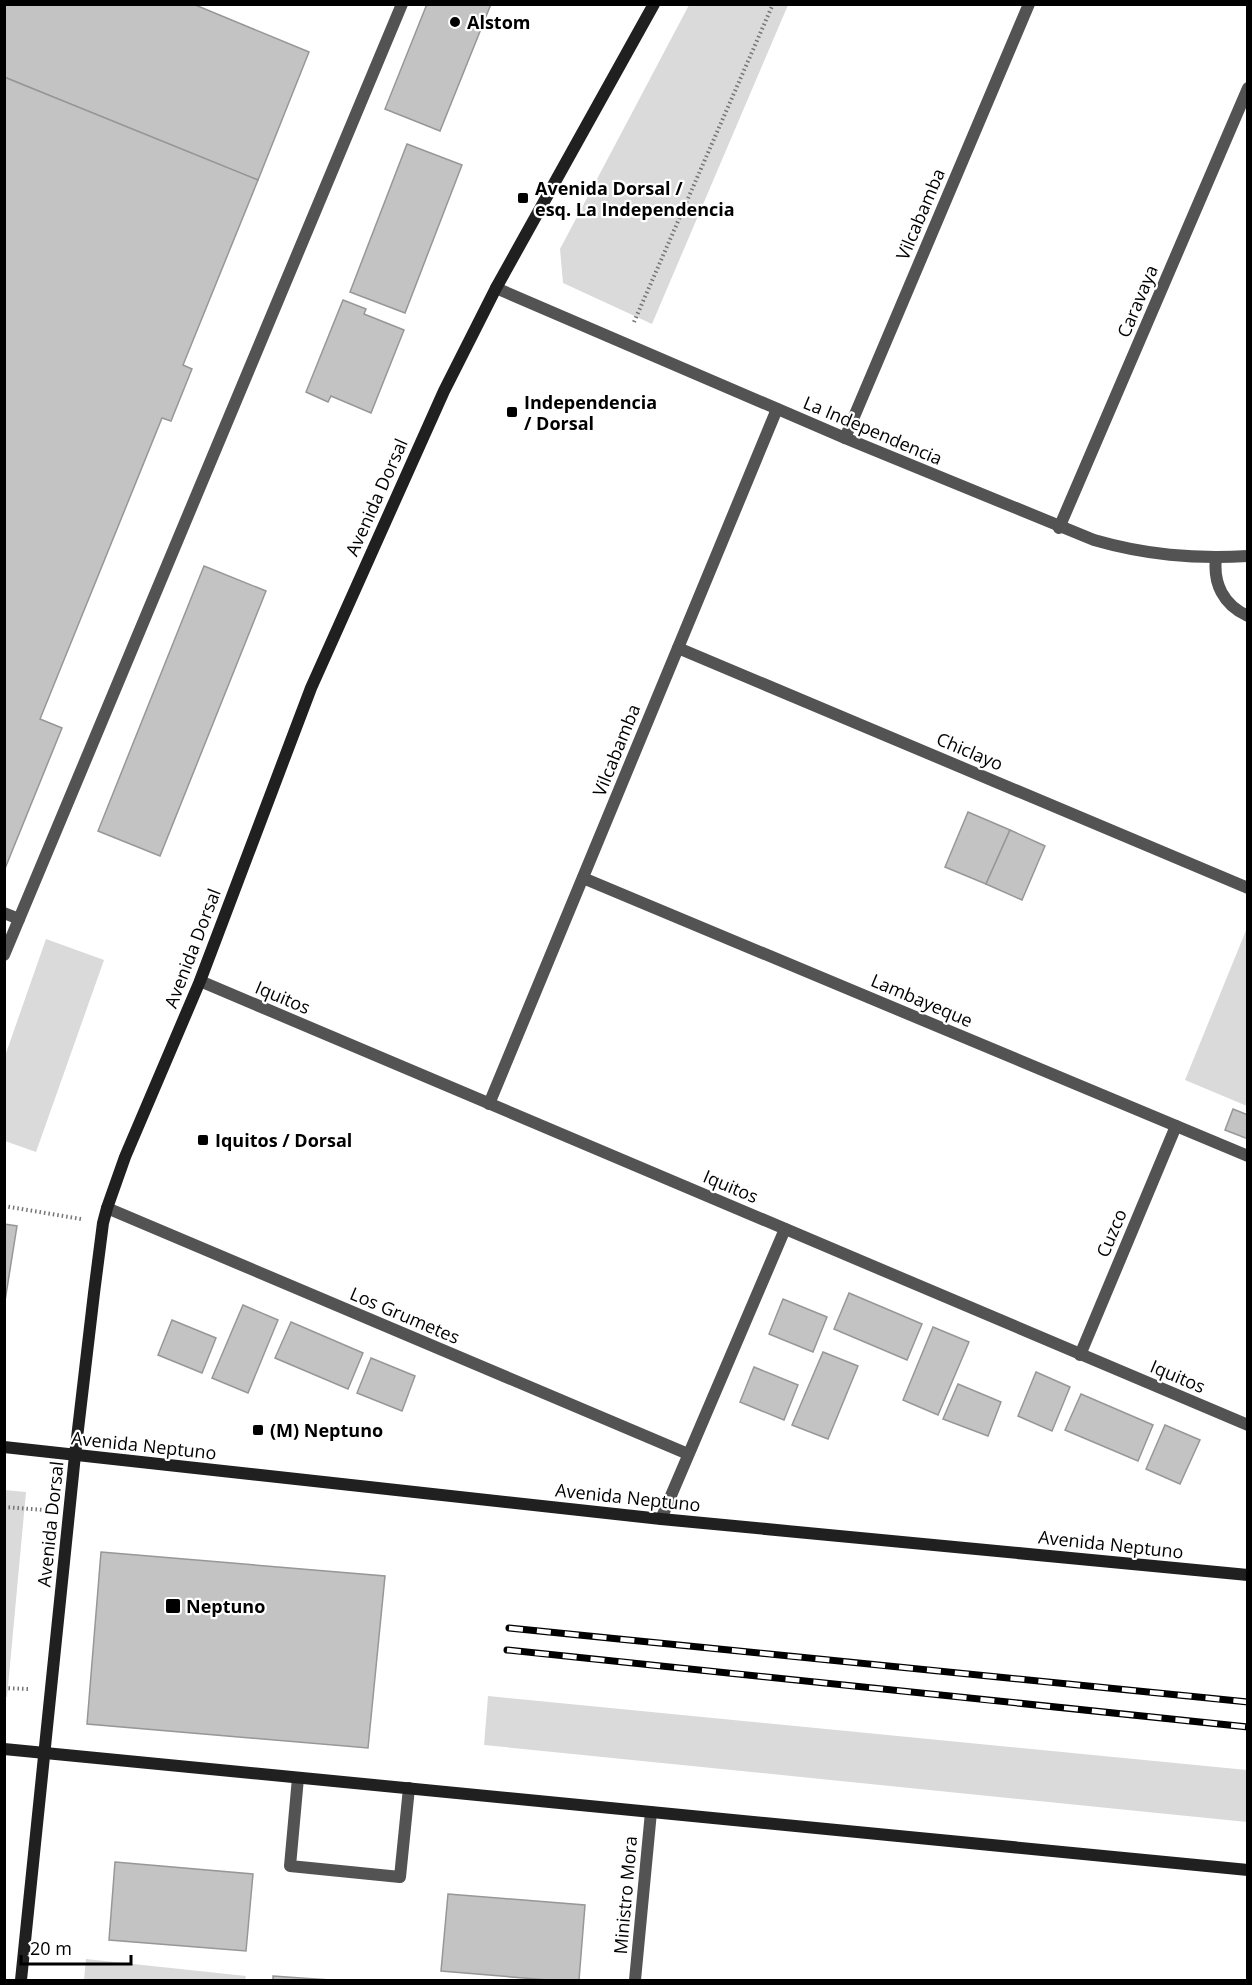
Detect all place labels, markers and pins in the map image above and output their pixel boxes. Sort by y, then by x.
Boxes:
place label: Alstom [467,10,531,34]
marker: Alstom [448,15,462,29]
place label: Avenida Dorsal / esq. La Independencia [535,176,735,221]
marker: Avenida Dorsal / esq. La Independencia [516,191,530,205]
place label: Independencia / Dorsal [524,390,657,435]
marker: Independencia / Dorsal [505,405,519,419]
place label: Iquitos / Dorsal [215,1128,352,1152]
marker: Iquitos / Dorsal [196,1133,210,1147]
place label: (M) Neptuno [270,1418,383,1442]
marker: (M) Neptuno [251,1423,265,1437]
place label: Neptuno [186,1594,265,1618]
marker: Neptuno [164,1597,182,1615]

